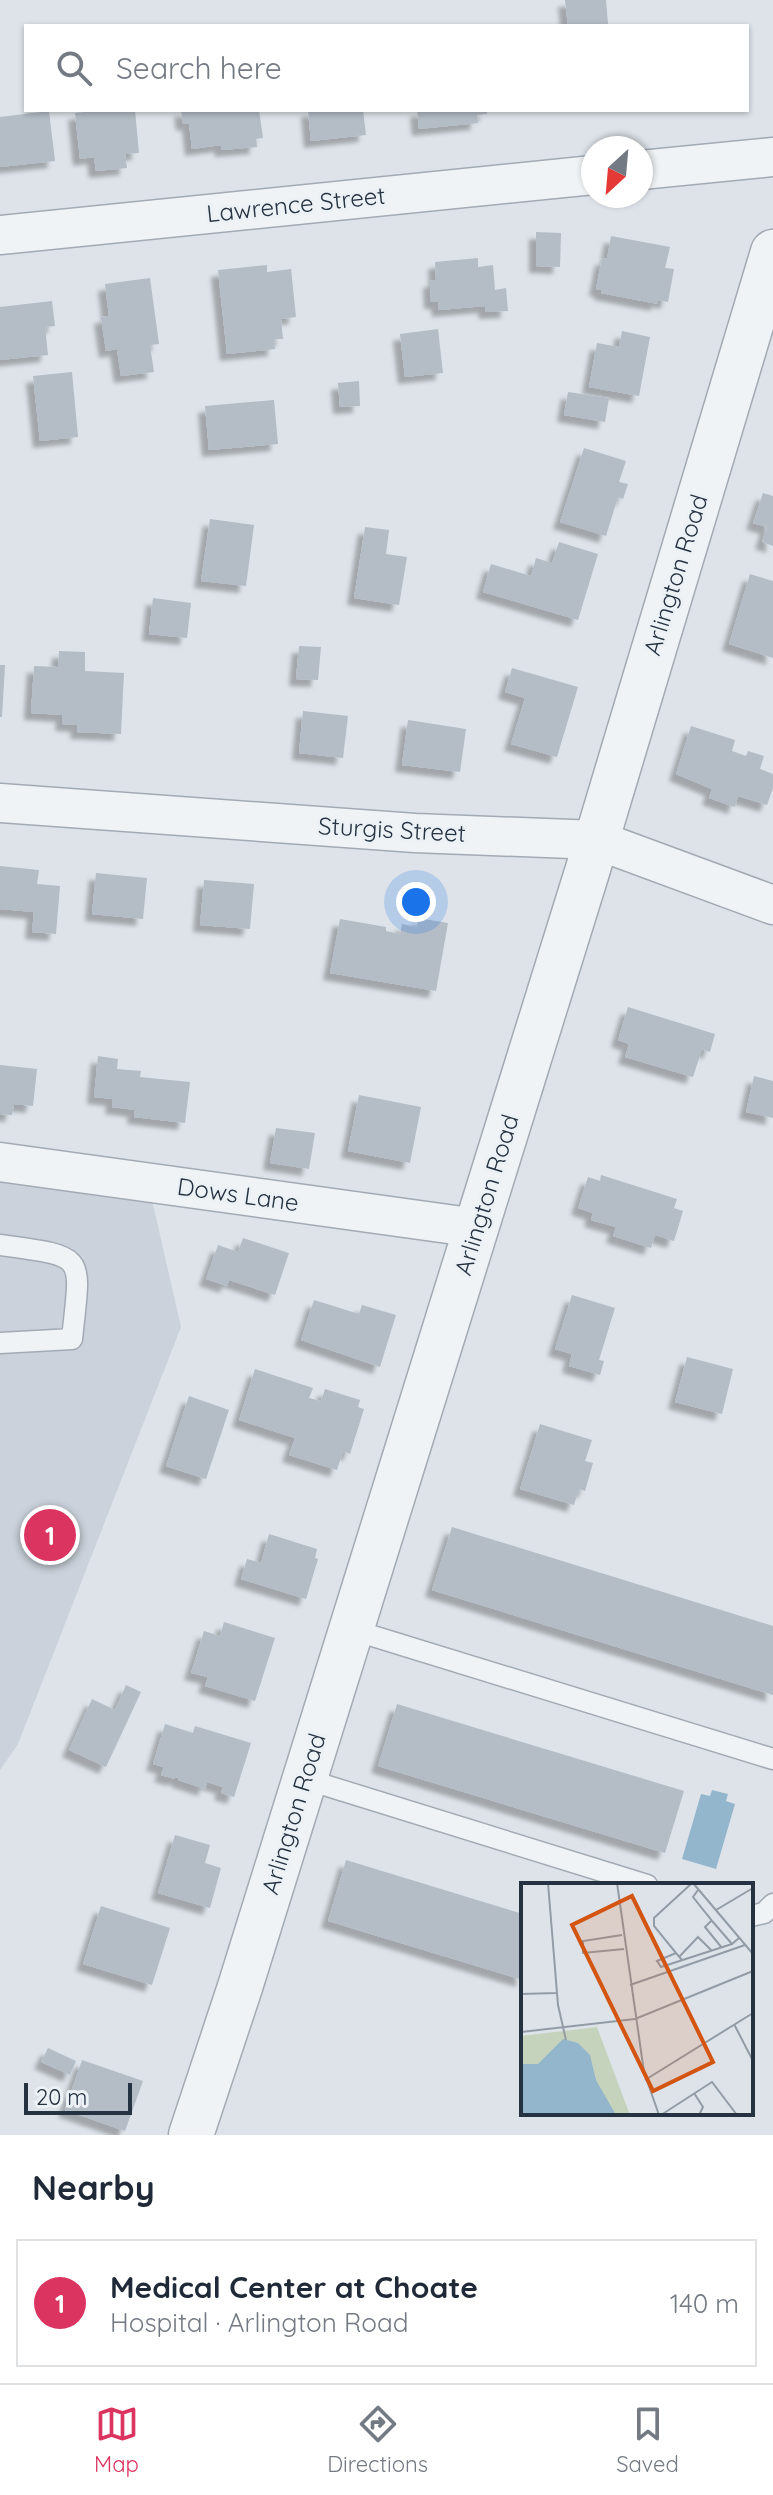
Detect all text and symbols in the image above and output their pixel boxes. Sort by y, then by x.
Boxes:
search box [24,24,749,112]
icon: search [52,46,96,90]
text: Search here [116,49,282,87]
north arrow [581,136,653,208]
street label: Lawrence Street [205,180,387,228]
street label: Arlington Road [636,491,714,659]
street label: Sturgis Street [318,810,467,848]
your location [396,882,436,922]
street label: Arlington Road [447,1111,525,1279]
street label: Dows Lane [175,1171,301,1217]
pin: 1 [24,1505,76,1565]
street label: Arlington Road [254,1730,332,1898]
inset map [521,1883,753,2115]
scale bar [24,2079,132,2115]
text: 20 m [36,2083,87,2111]
text: Nearby [32,2166,155,2209]
text: Medical Center at Choate [110,2268,478,2306]
text: 1 [55,2287,65,2320]
text: 140 m [670,2287,739,2320]
text: Hospital · Arlington Road [110,2306,408,2339]
tab: Map [94,2402,139,2478]
tab: Directions [327,2402,428,2478]
tab: Saved [616,2402,679,2478]

